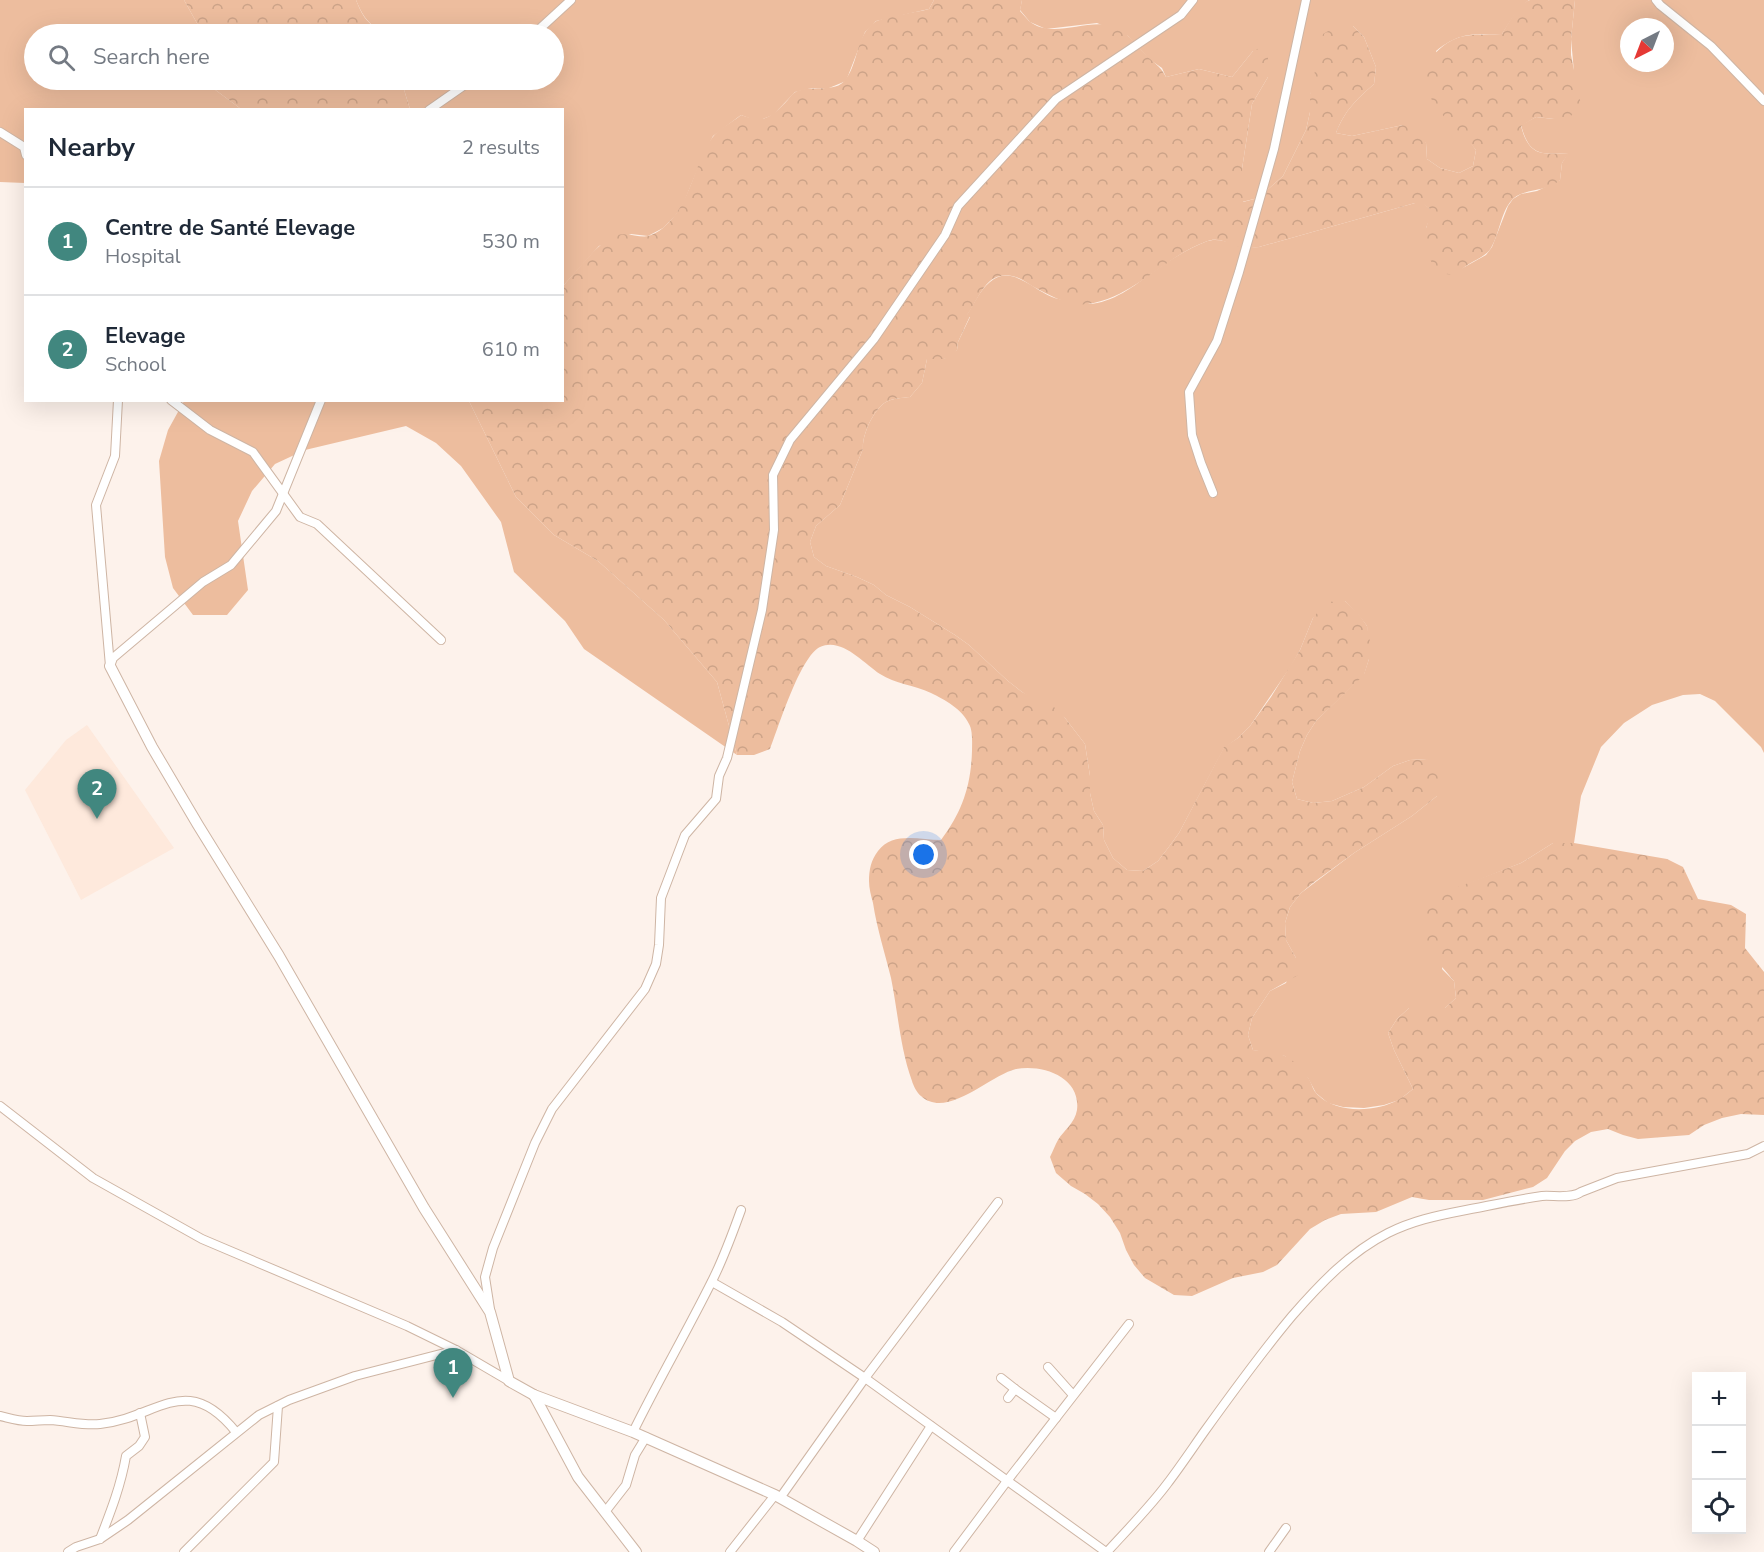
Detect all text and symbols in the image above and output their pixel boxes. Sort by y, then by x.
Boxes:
north arrow [1620,18,1674,72]
search box [24,24,564,90]
icon: search [45,41,78,74]
text: Search here [93,42,210,72]
text: Nearby [48,130,135,165]
text: 2 results [462,134,540,161]
text: Centre de Santé Elevage [105,213,355,243]
text: 1 [62,228,74,255]
text: 530 m [482,228,540,255]
text: Hospital [105,243,181,270]
text: Elevage [105,321,185,351]
text: 2 [62,336,74,363]
text: 610 m [482,336,540,363]
text: School [105,351,166,378]
pin: 2 [78,770,116,819]
your location [909,840,938,869]
pin: 1 [434,1348,472,1398]
map controls [1692,1372,1746,1534]
button: + [1692,1372,1746,1426]
button: − [1692,1426,1746,1480]
button: locate [1692,1480,1746,1534]

